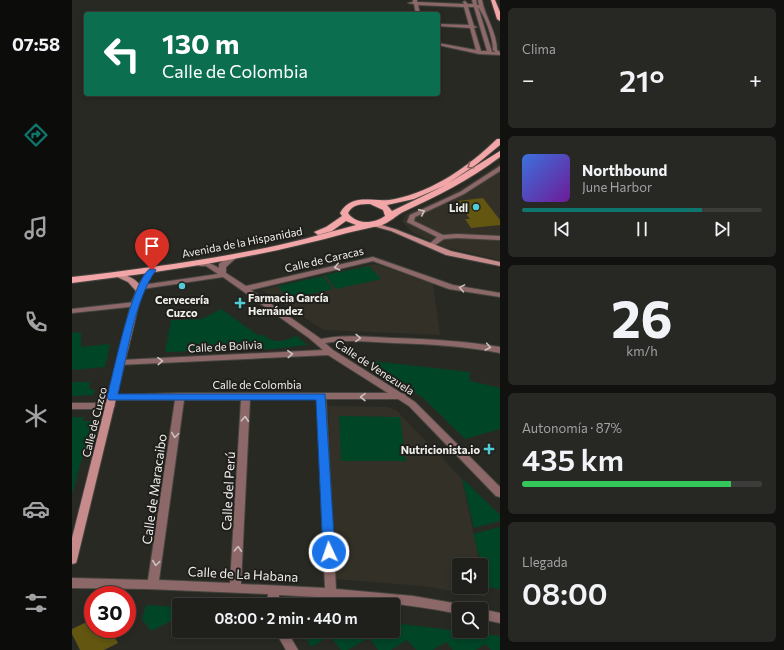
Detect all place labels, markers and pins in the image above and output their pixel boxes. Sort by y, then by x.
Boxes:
place label: Lidl [449,201,468,214]
marker: Lidl [471,202,481,212]
pin [135,229,169,270]
marker: Cervecería Cuzco [177,281,187,291]
place label: Farmacia García Hernández [248,291,329,317]
place label: Cervecería Cuzco [155,293,209,319]
marker: Farmacia García Hernández [235,298,245,308]
place label: Nutricionista.io [401,443,480,456]
marker: Nutricionista.io [483,443,495,455]

